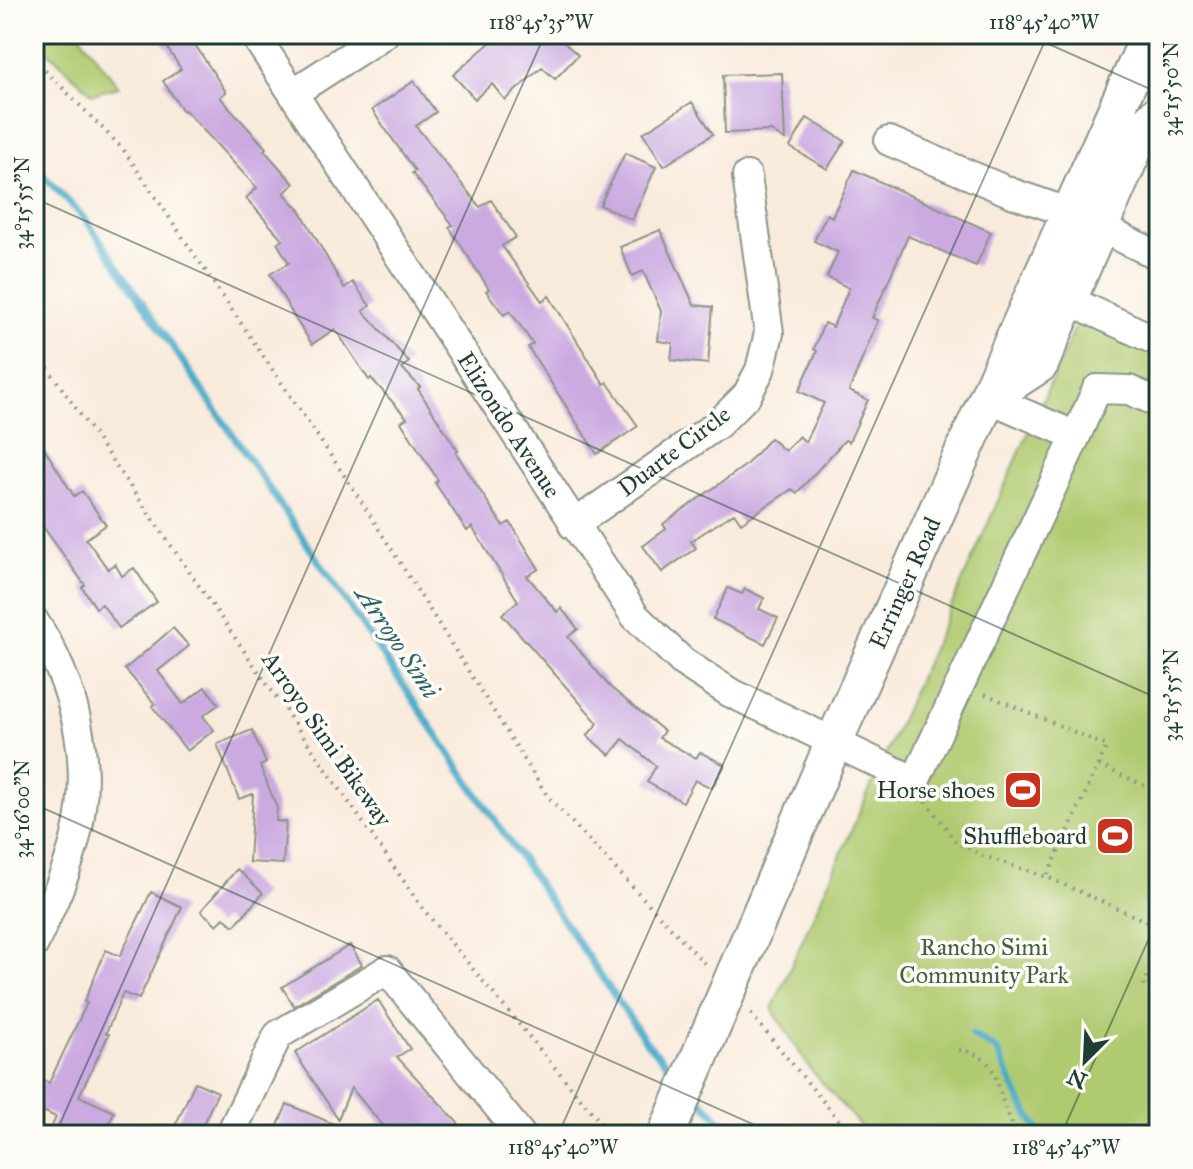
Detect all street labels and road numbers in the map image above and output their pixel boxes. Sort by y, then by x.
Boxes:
street label: Elizondo Avenue [451,346,567,504]
street label: Duarte Circle [612,399,736,503]
street label: Erringer Road [863,512,947,654]
street label: Arroyo Simi Bikeway [255,645,399,833]

